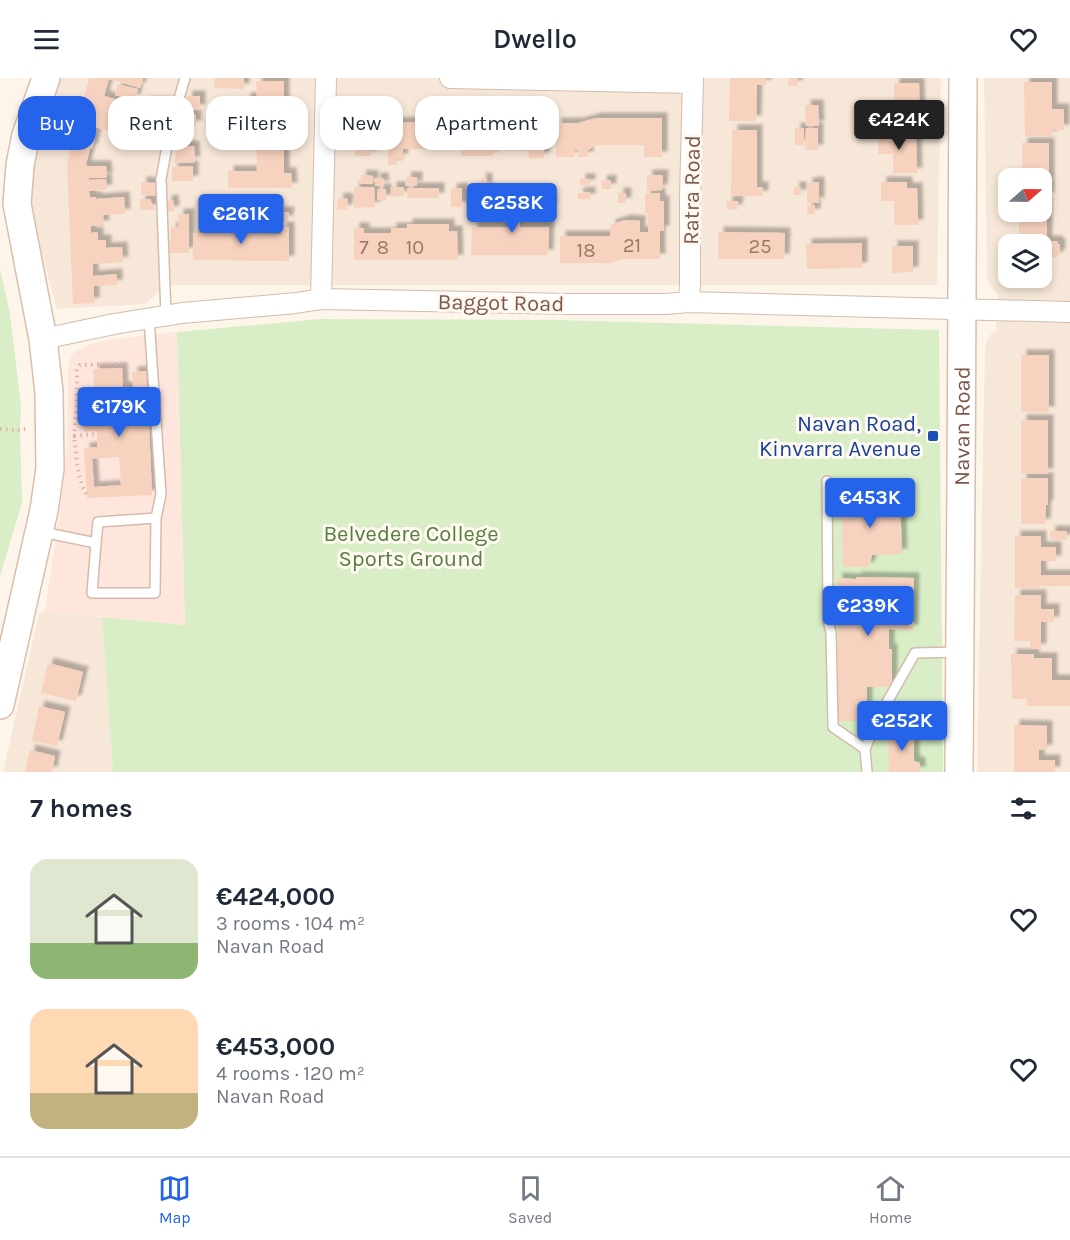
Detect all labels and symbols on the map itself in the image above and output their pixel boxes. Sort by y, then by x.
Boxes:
pin: €424K [857,100,941,151]
street label: Ratra Road [678,135,706,245]
north arrow [998,168,1052,222]
pin: €258K [470,183,554,234]
pin: €261K [199,194,283,245]
house number: 21 [623,234,641,257]
house number: 25 [749,235,771,258]
house number: 7 [359,236,369,259]
house number: 8 [377,236,389,259]
house number: 10 [406,236,424,259]
house number: 18 [577,239,595,262]
street label: Baggot Road [437,289,565,317]
street label: Navan Road [949,366,976,486]
pin: €179K [77,387,161,438]
place label: Navan Road, Kinvarra Avenue [759,411,921,462]
marker: Navan Road, Kinvarra Avenue [926,429,940,443]
pin: €453K [828,478,912,529]
park label: Belvedere College Sports Ground [323,521,499,572]
pin: €239K [826,586,910,637]
pin: €252K [860,701,944,752]

